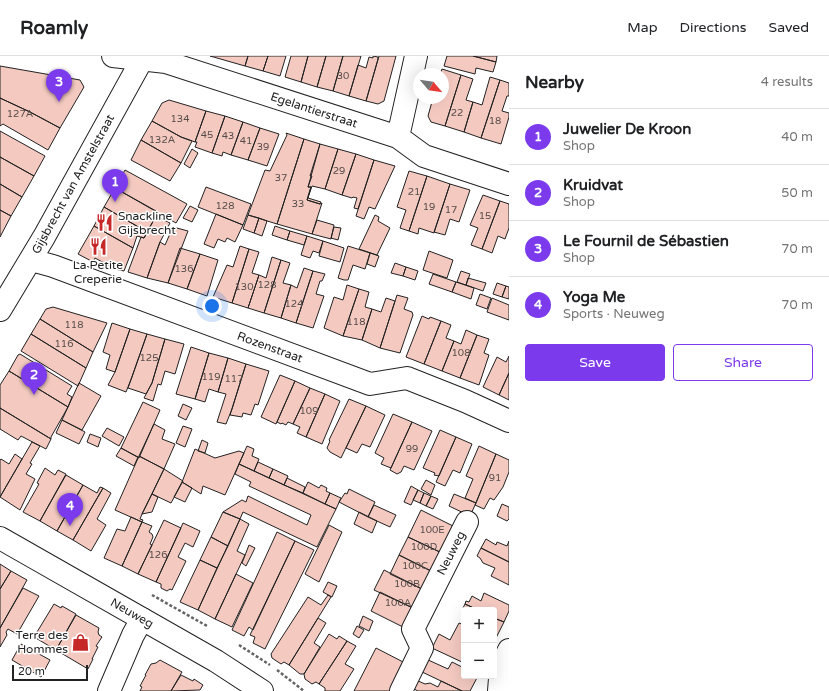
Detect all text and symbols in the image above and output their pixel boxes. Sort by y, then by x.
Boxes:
text: Roamly [20,17,88,39]
text: Map [627,19,658,36]
text: Directions [680,19,747,36]
text: Saved [769,19,809,36]
north arrow [413,68,449,104]
pin: 3 [46,69,72,102]
house number: 30 [337,70,349,82]
text: Nearby [525,72,584,93]
text: 4 results [761,74,813,90]
street label: Egelantierstraat [269,89,360,131]
house number: 22 [451,107,463,119]
house number: 127A [7,108,33,120]
street label: Gijsbrecht van Amstelstraat [29,112,117,256]
house number: 134 [171,113,189,125]
house number: 18 [489,115,501,127]
text: Juwelier De Kroon [563,120,691,138]
house number: 45 [201,129,213,141]
text: 1 [534,129,542,145]
text: 40 m [781,129,813,145]
house number: 43 [222,130,234,142]
house number: 132A [149,134,175,146]
house number: 41 [240,135,252,147]
text: Shop [563,138,595,154]
house number: 39 [257,141,269,153]
house number: 29 [333,165,345,177]
pin: 1 [102,169,128,202]
house number: 37 [275,172,287,184]
text: Kruidvat [563,176,623,194]
text: 2 [534,185,542,201]
text: 50 m [781,185,813,201]
house number: 21 [408,186,420,198]
text: Shop [563,194,595,210]
house number: 33 [292,198,304,210]
house number: 128 [216,200,234,212]
house number: 19 [423,201,435,213]
house number: 17 [445,204,457,216]
place label: Snackline Gijsbrecht [118,209,176,237]
house number: 15 [479,210,491,222]
restaurant icon: Snackline Gijsbrecht [95,213,115,233]
text: Le Fournil de Sébastien [563,232,729,250]
restaurant icon: La Petite Creperie [88,236,108,256]
text: 3 [534,241,542,257]
text: 70 m [781,241,813,257]
text: Shop [563,250,595,266]
place label: La Petite Creperie [73,258,123,286]
house number: 136 [175,263,193,275]
house number: 128 [258,279,276,291]
house number: 130 [235,281,253,293]
text: Yoga Me [563,288,625,306]
your location [202,296,222,316]
text: 4 [534,297,542,313]
text: 70 m [781,297,813,313]
house number: 124 [285,298,303,310]
text: Sports · Neuweg [563,306,665,322]
house number: 118 [347,316,365,328]
house number: 118 [65,319,83,331]
street label: Rozenstraat [235,329,305,365]
house number: 116 [55,338,73,350]
button: Save [525,344,665,381]
button: Share [673,344,813,381]
house number: 108 [452,347,470,359]
house number: 125 [140,352,158,364]
pin: 2 [21,362,47,395]
house number: 119 [202,371,220,383]
house number: 117 [225,373,243,385]
house number: 109 [300,405,318,417]
house number: 99 [406,443,418,455]
house number: 91 [489,472,501,484]
pin: 4 [57,493,83,526]
house number: 100E [419,524,445,536]
street label: Neuweg [434,529,468,577]
house number: 100D [411,541,437,553]
house number: 126 [149,549,167,561]
house number: 100C [402,560,428,572]
house number: 100B [394,578,420,590]
street label: Neuweg [108,595,156,631]
house number: 100A [385,597,411,609]
map controls [461,607,497,679]
button: + [461,607,497,643]
place label: Terre des Hommes [16,628,68,656]
shop icon: Terre des Hommes [71,632,91,652]
button: − [461,643,497,679]
scale bar [12,663,88,682]
text: 20 m [18,665,45,678]

